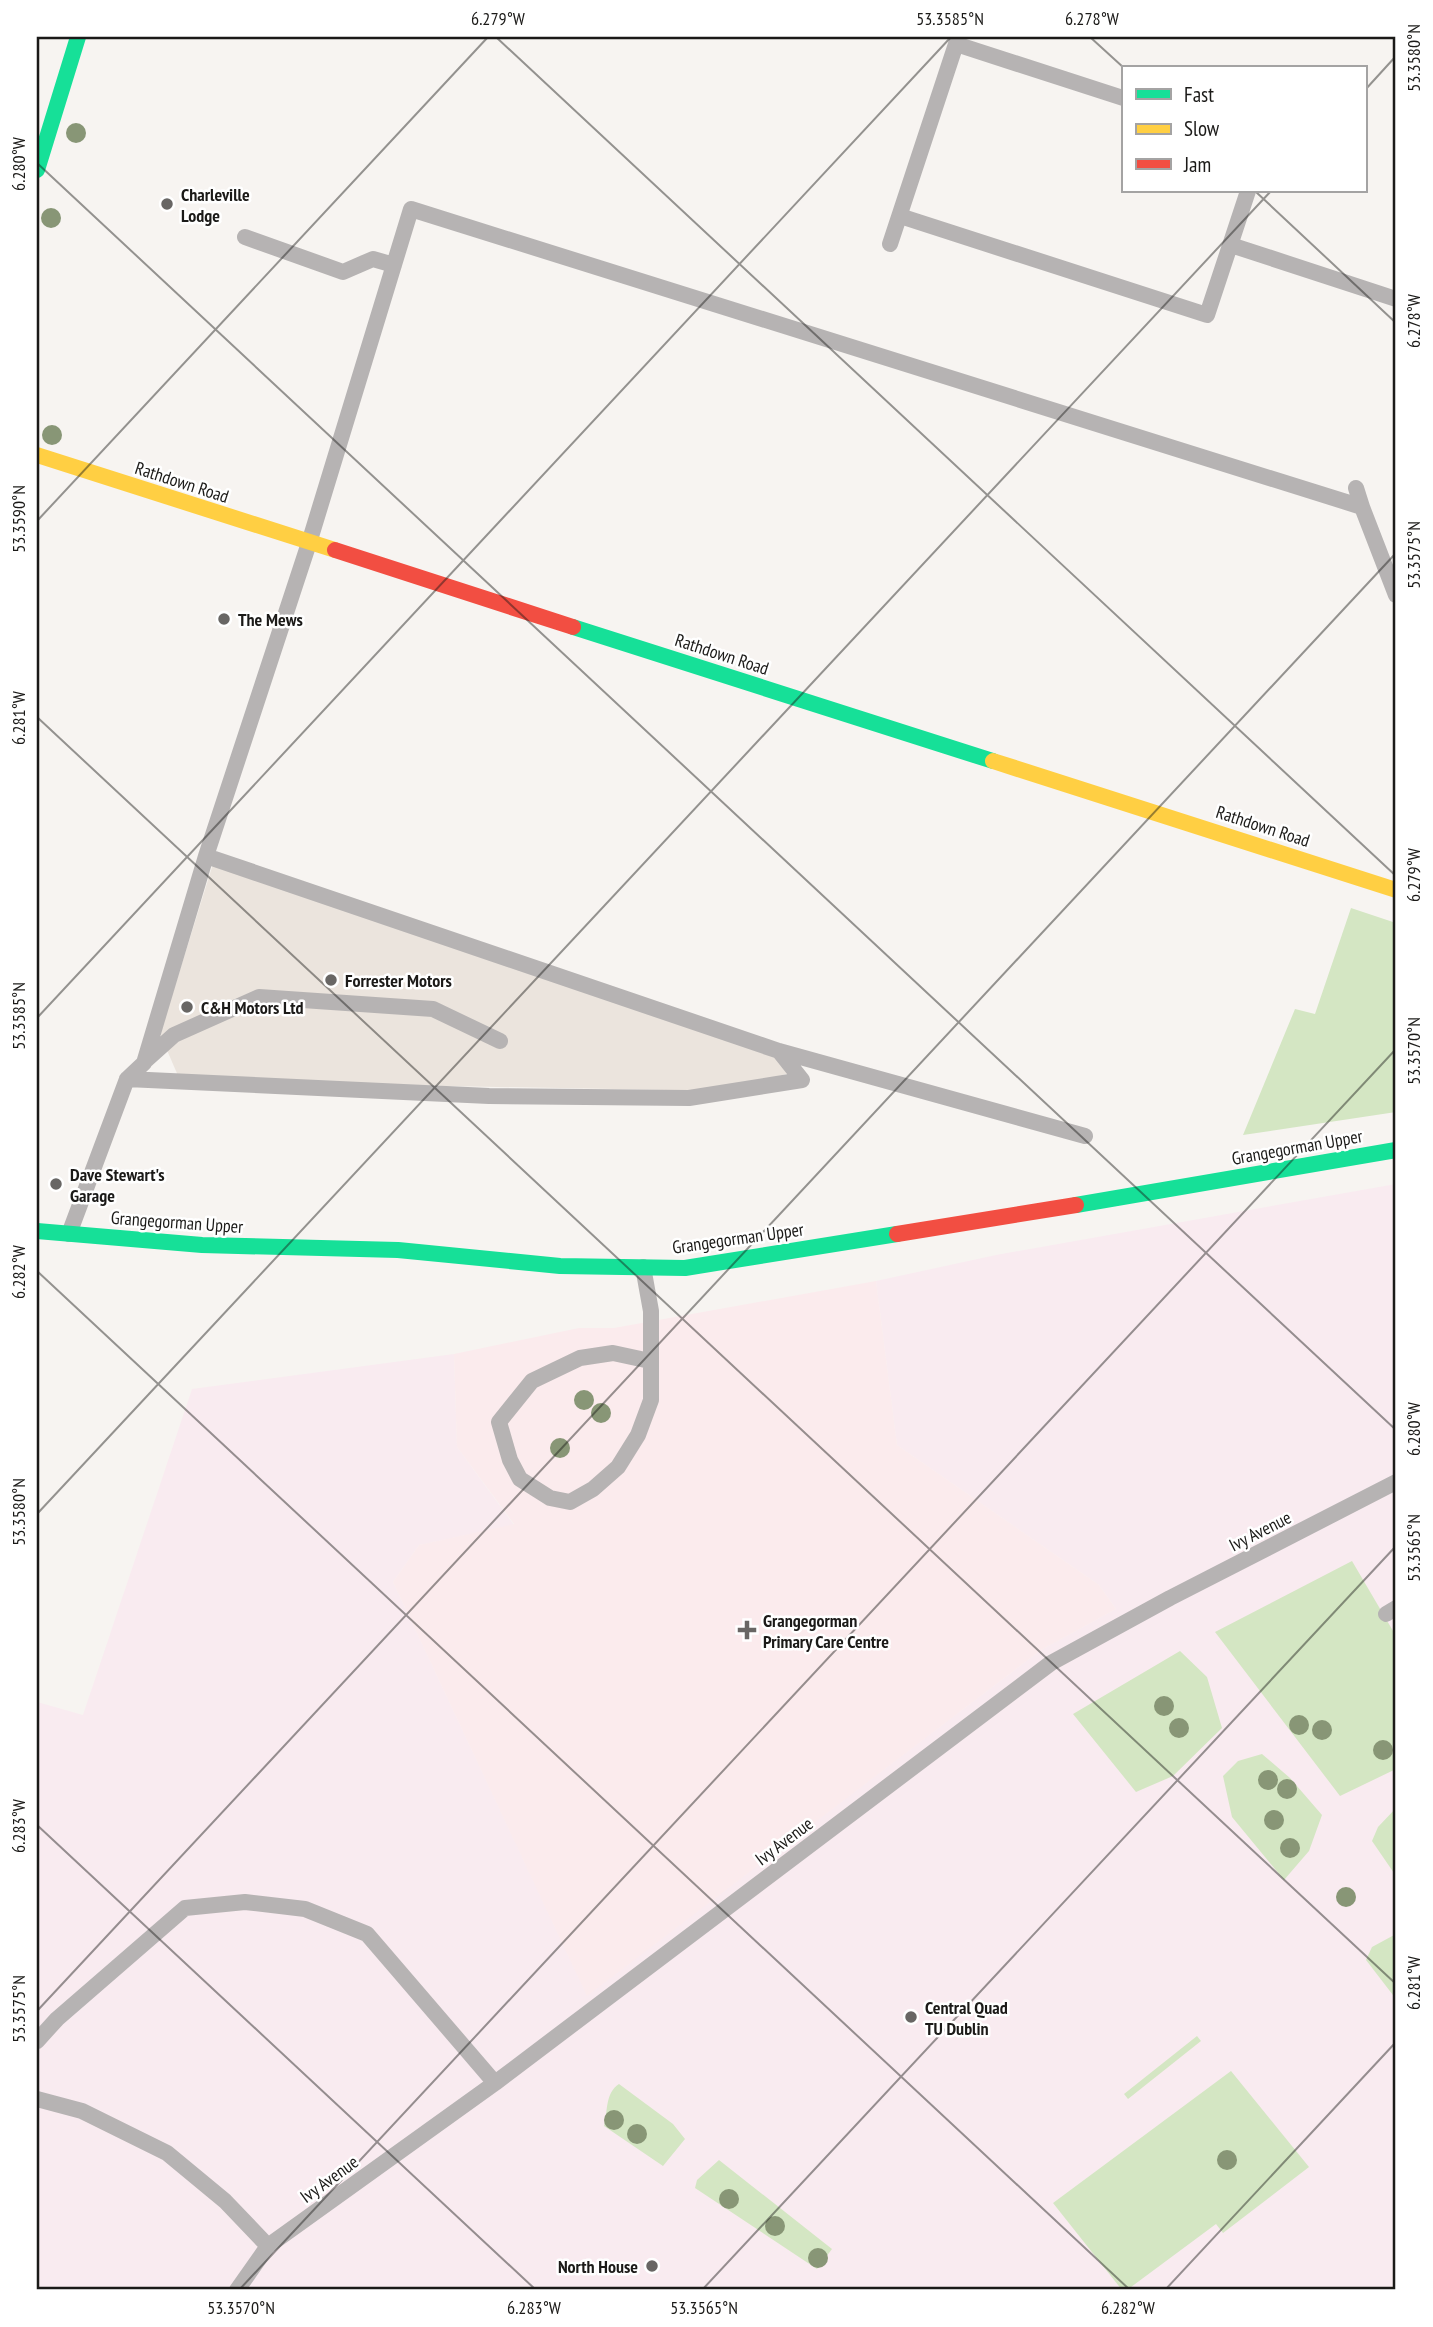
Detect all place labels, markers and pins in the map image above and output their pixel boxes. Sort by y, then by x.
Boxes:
place label: Charleville Lodge [181,183,250,227]
marker: Charleville Lodge [159,196,175,212]
place label: The Mews [238,608,303,631]
marker: The Mews [216,611,232,627]
place label: Forrester Motors [345,969,452,992]
marker: Forrester Motors [323,972,339,988]
place label: C&H Motors Ltd [201,996,303,1019]
marker: C&H Motors Ltd [179,999,195,1015]
place label: Dave Stewart's Garage [70,1163,164,1207]
marker: Dave Stewart's Garage [48,1176,64,1192]
place label: Grangegorman Primary Care Centre [763,1609,889,1653]
marker: Grangegorman Primary Care Centre [737,1620,757,1640]
place label: Central Quad TU Dublin [925,1996,1008,2040]
marker: Central Quad TU Dublin [903,2009,919,2025]
place label: North House [558,2255,638,2278]
marker: North House [644,2258,660,2274]

